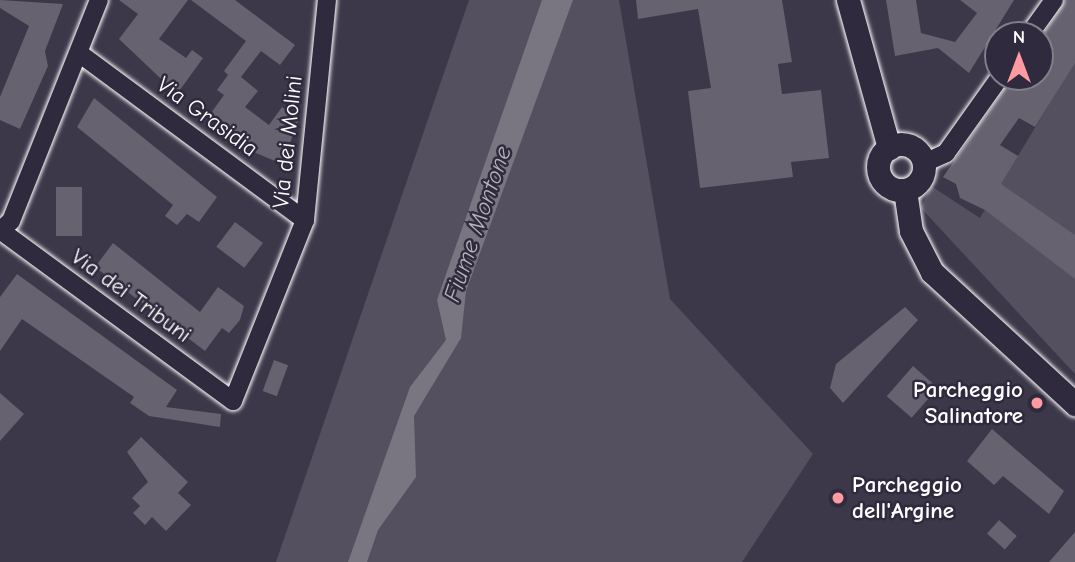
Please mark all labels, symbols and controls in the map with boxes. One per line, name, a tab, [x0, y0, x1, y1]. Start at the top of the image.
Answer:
north arrow	[984, 21, 1054, 91]
text: N	[1013, 26, 1025, 48]
street label: Via Grasidia	[151, 71, 263, 163]
street label: Via dei Molini	[267, 74, 309, 210]
water label: Fiume Montone	[438, 142, 518, 306]
street label: Via dei Tribuni	[65, 243, 197, 349]
place label: Parcheggio Salinatore	[913, 376, 1023, 430]
marker: Parcheggio Salinatore	[1029, 395, 1045, 411]
place label: Parcheggio dell'Argine	[852, 471, 962, 525]
marker: Parcheggio dell'Argine	[830, 490, 846, 506]

